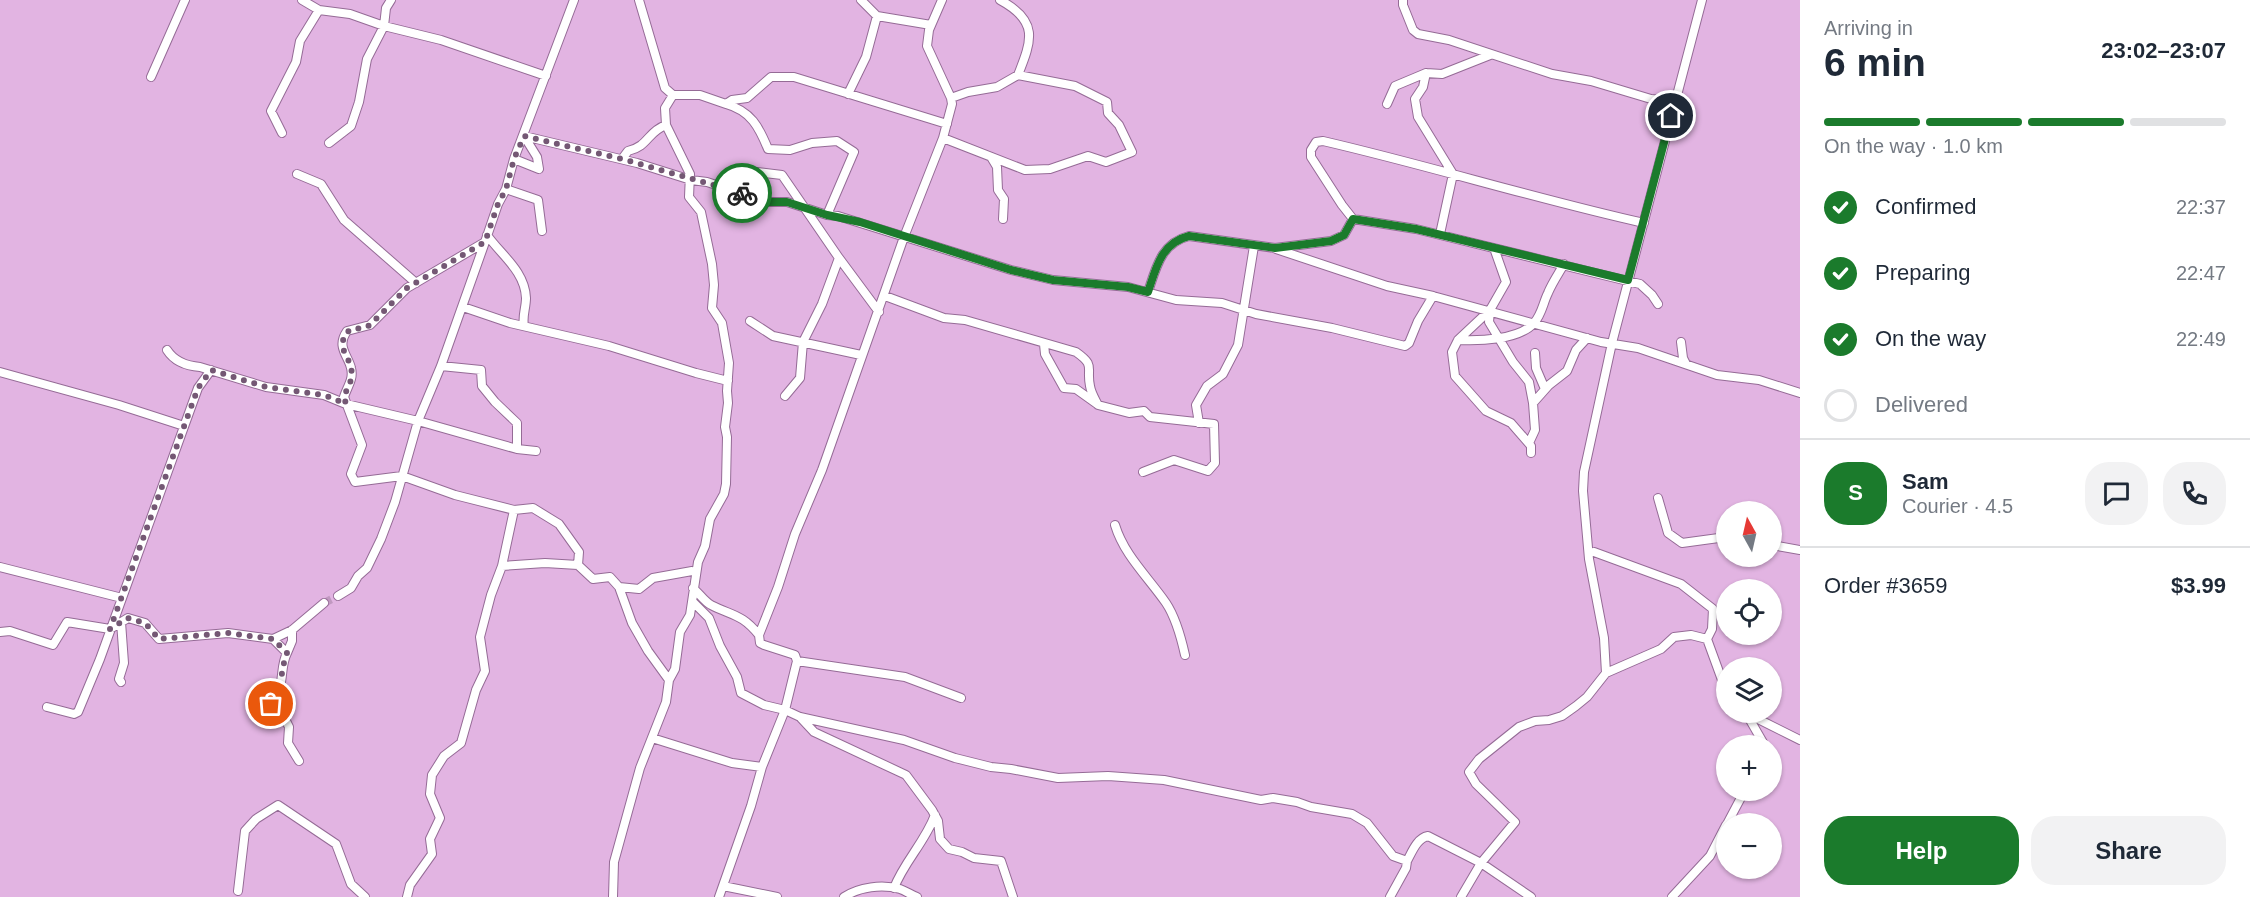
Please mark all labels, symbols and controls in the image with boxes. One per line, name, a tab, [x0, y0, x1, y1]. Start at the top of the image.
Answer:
text: Arriving in	[1824, 17, 1913, 39]
text: 23:02–23:07	[2101, 38, 2226, 63]
text: 6 min	[1824, 41, 1926, 84]
pin	[1645, 90, 1696, 141]
icon: home	[1654, 99, 1687, 132]
text: On the way · 1.0 km	[1824, 135, 2003, 157]
courier	[712, 163, 772, 223]
icon: bike	[726, 177, 759, 210]
icon: check	[1824, 191, 1857, 224]
text: Confirmed	[1875, 194, 1976, 219]
text: 22:37	[2176, 196, 2226, 218]
icon: check	[1824, 257, 1857, 290]
text: Preparing	[1875, 260, 1970, 285]
text: 22:47	[2176, 262, 2226, 284]
icon: check	[1824, 323, 1857, 356]
text: On the way	[1875, 326, 1986, 351]
text: 22:49	[2176, 328, 2226, 350]
text: Delivered	[1875, 392, 1968, 417]
button: chat	[2085, 462, 2148, 525]
button: phone	[2163, 462, 2226, 525]
text: Sam	[1902, 469, 1948, 494]
text: S	[1848, 480, 1863, 505]
text: Courier · 4.5	[1902, 495, 2013, 517]
north arrow	[1716, 501, 1782, 567]
map controls	[1716, 501, 1782, 879]
text: Order #3659	[1824, 573, 1948, 598]
text: $3.99	[2171, 573, 2226, 598]
button: locate	[1716, 579, 1782, 645]
button: layers	[1716, 657, 1782, 723]
pin	[245, 678, 296, 729]
icon: bag	[254, 687, 287, 720]
button: +	[1716, 735, 1782, 801]
button: −	[1716, 813, 1782, 879]
button: Help	[1824, 816, 2019, 885]
button: Share	[2031, 816, 2226, 885]

